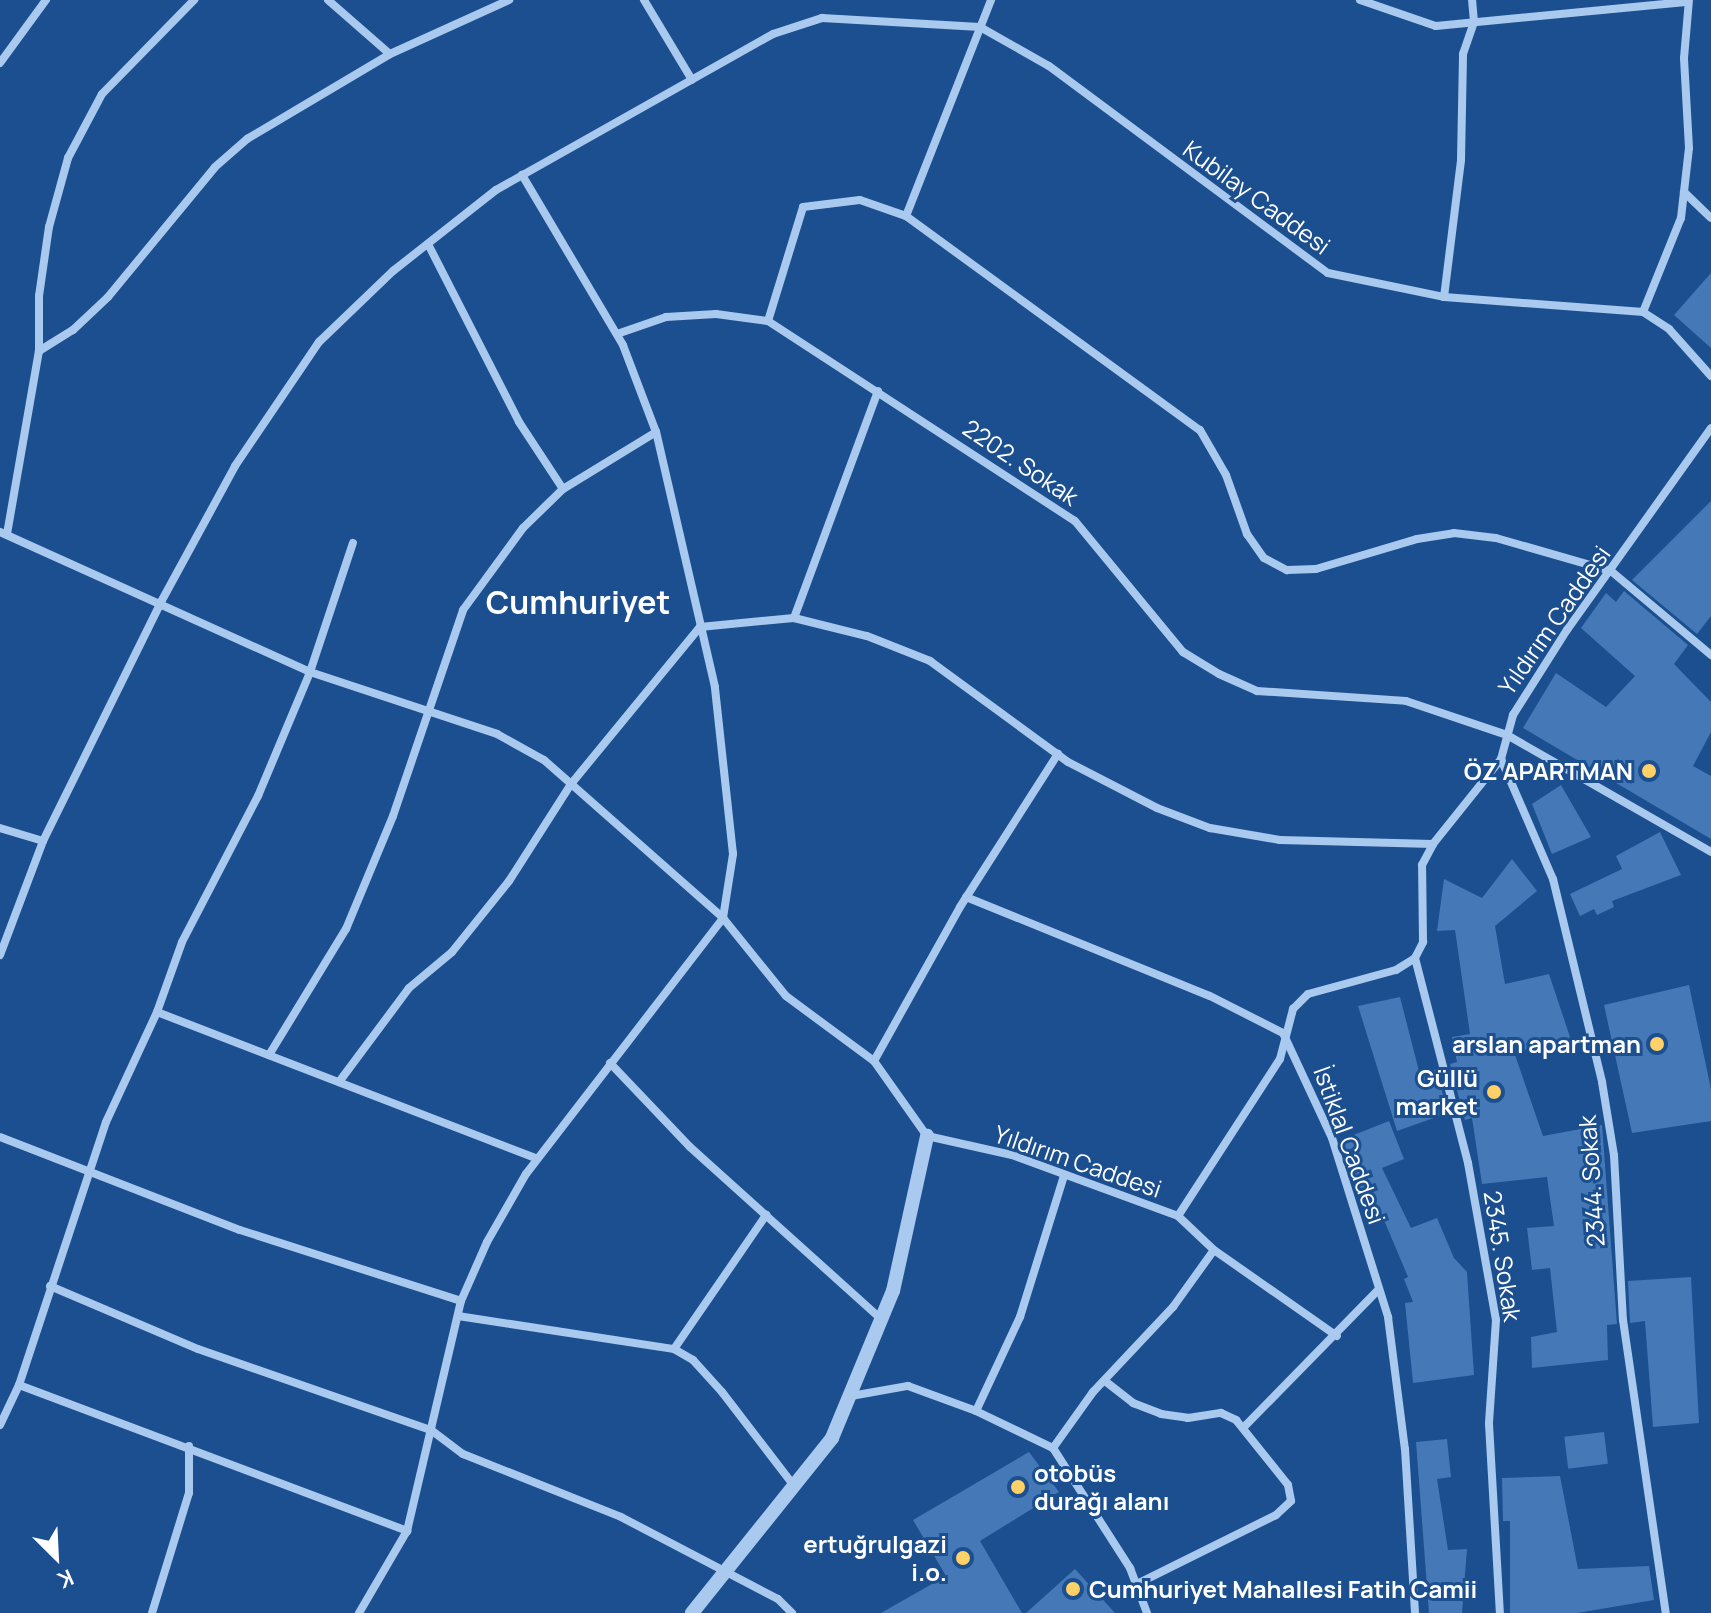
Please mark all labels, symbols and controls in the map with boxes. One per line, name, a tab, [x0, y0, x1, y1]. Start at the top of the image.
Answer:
street label: Kubilay Caddesi	[1178, 134, 1336, 260]
street label: 2202. Sokak	[958, 413, 1084, 511]
street label: Yıldırım Caddesi	[1492, 540, 1616, 700]
district label: Cumhuriyet	[486, 583, 670, 621]
place label: ÖZ APARTMAN	[1464, 757, 1633, 785]
marker: ÖZ APARTMAN	[1640, 762, 1658, 780]
place label: arslan apartman	[1452, 1030, 1641, 1058]
marker: arslan apartman	[1648, 1035, 1666, 1053]
street label: İstiklal Caddesi	[1308, 1062, 1392, 1228]
place label: Güllü market	[1396, 1064, 1478, 1120]
marker: Güllü market	[1485, 1083, 1503, 1101]
street label: 2344. Sokak	[1572, 1114, 1610, 1248]
street label: Yıldırım Caddesi	[991, 1119, 1165, 1203]
street label: 2345. Sokak	[1478, 1189, 1528, 1323]
place label: otobüs durağı alanı	[1034, 1459, 1169, 1515]
marker: otobüs durağı alanı	[1009, 1478, 1027, 1496]
north arrow	[16, 1517, 96, 1597]
place label: ertuğrulgazi i.o.	[803, 1530, 947, 1586]
marker: ertuğrulgazi i.o.	[954, 1549, 972, 1567]
text: K	[53, 1562, 78, 1596]
place label: Cumhuriyet Mahallesi Fatih Camii	[1089, 1575, 1477, 1603]
marker: Cumhuriyet Mahallesi Fatih Camii	[1064, 1580, 1082, 1598]

